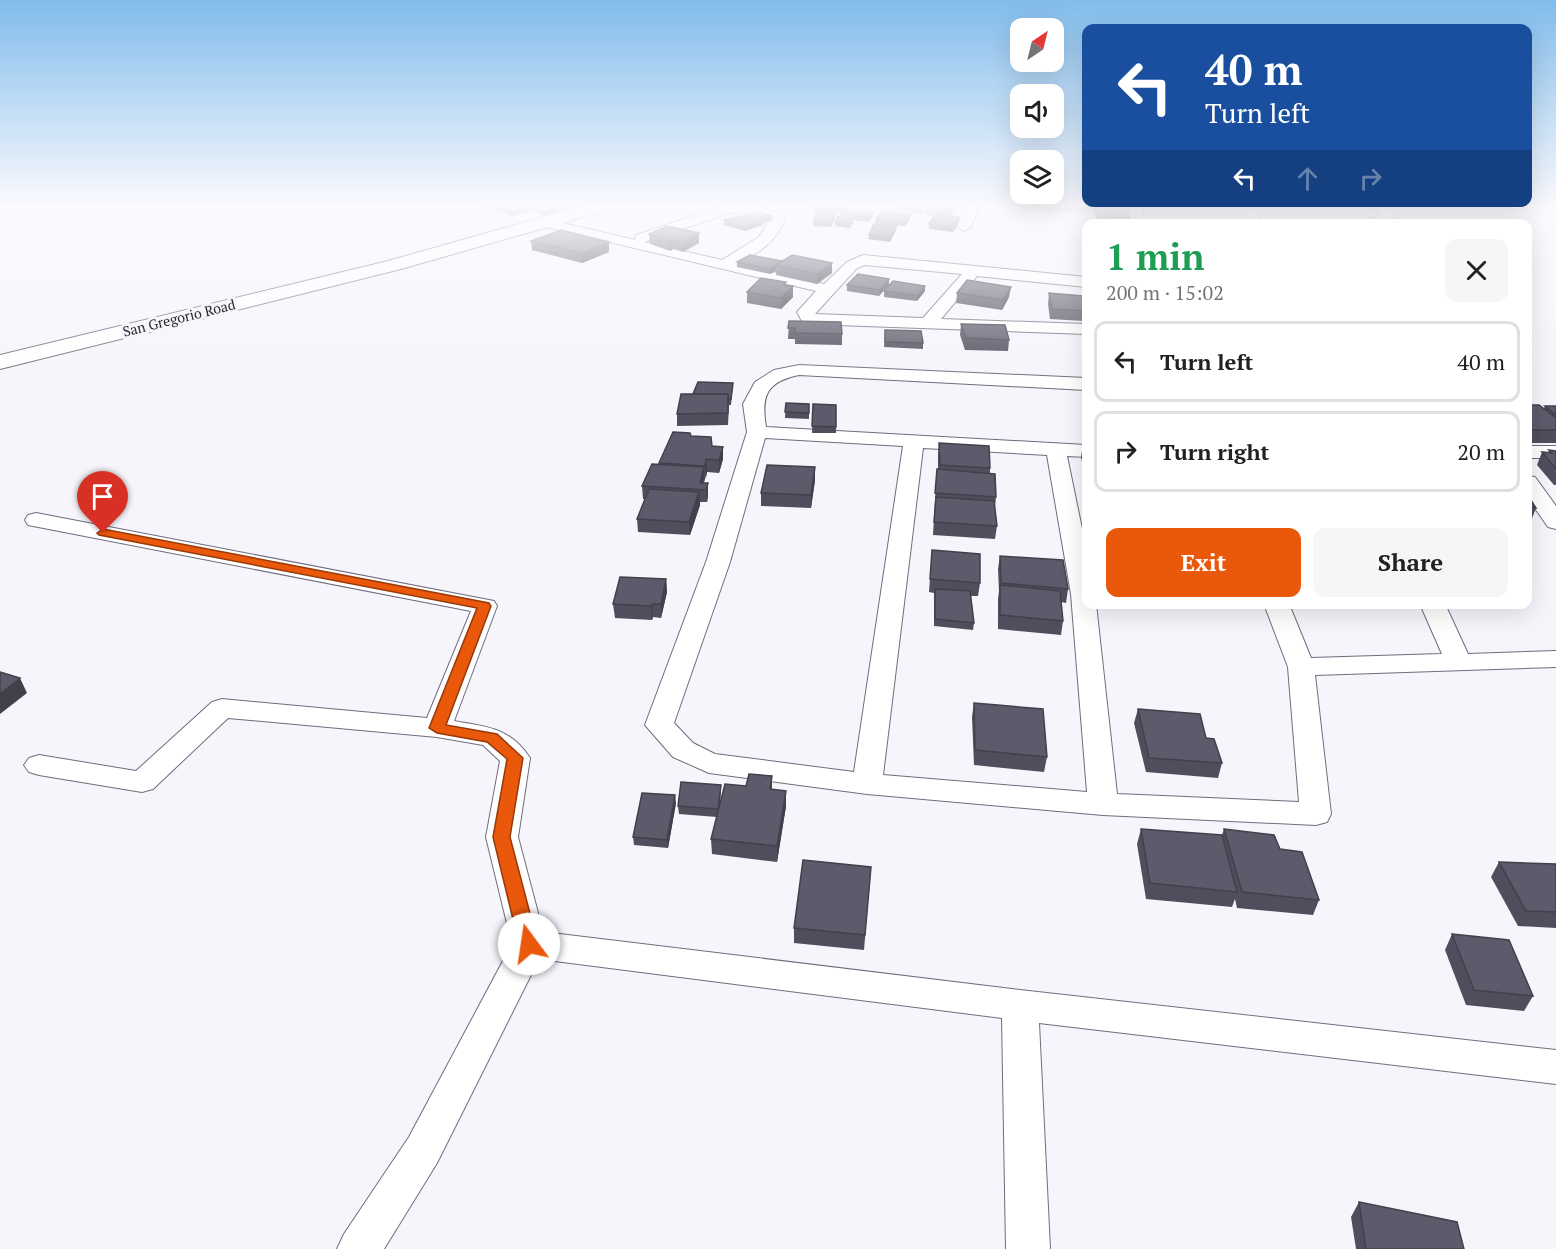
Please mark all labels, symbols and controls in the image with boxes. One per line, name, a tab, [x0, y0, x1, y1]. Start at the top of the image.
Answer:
north arrow	[1010, 18, 1064, 72]
map controls	[1010, 18, 1064, 204]
text: 40 m	[1205, 41, 1303, 97]
icon: left	[1106, 48, 1184, 126]
button: sound	[1010, 84, 1064, 138]
text: Turn left	[1205, 95, 1310, 131]
button: layers	[1010, 150, 1064, 204]
icon: left	[1228, 162, 1261, 195]
icon: ahead	[1291, 162, 1324, 195]
icon: right	[1354, 162, 1387, 195]
text: 1 min	[1106, 233, 1204, 280]
button: close	[1445, 239, 1508, 302]
text: 200 m · 15:02	[1106, 279, 1224, 306]
street label: San Gregorio Road	[121, 294, 237, 341]
icon: left	[1109, 345, 1142, 378]
text: Turn left	[1160, 347, 1253, 376]
text: 40 m	[1457, 347, 1505, 376]
icon: right	[1109, 435, 1142, 468]
text: Turn right	[1160, 437, 1269, 466]
text: 20 m	[1457, 437, 1505, 466]
pin	[77, 471, 128, 533]
icon: arrive	[86, 480, 119, 513]
button: Exit	[1106, 528, 1301, 597]
button: Share	[1313, 528, 1508, 597]
position arrow	[497, 912, 561, 976]

